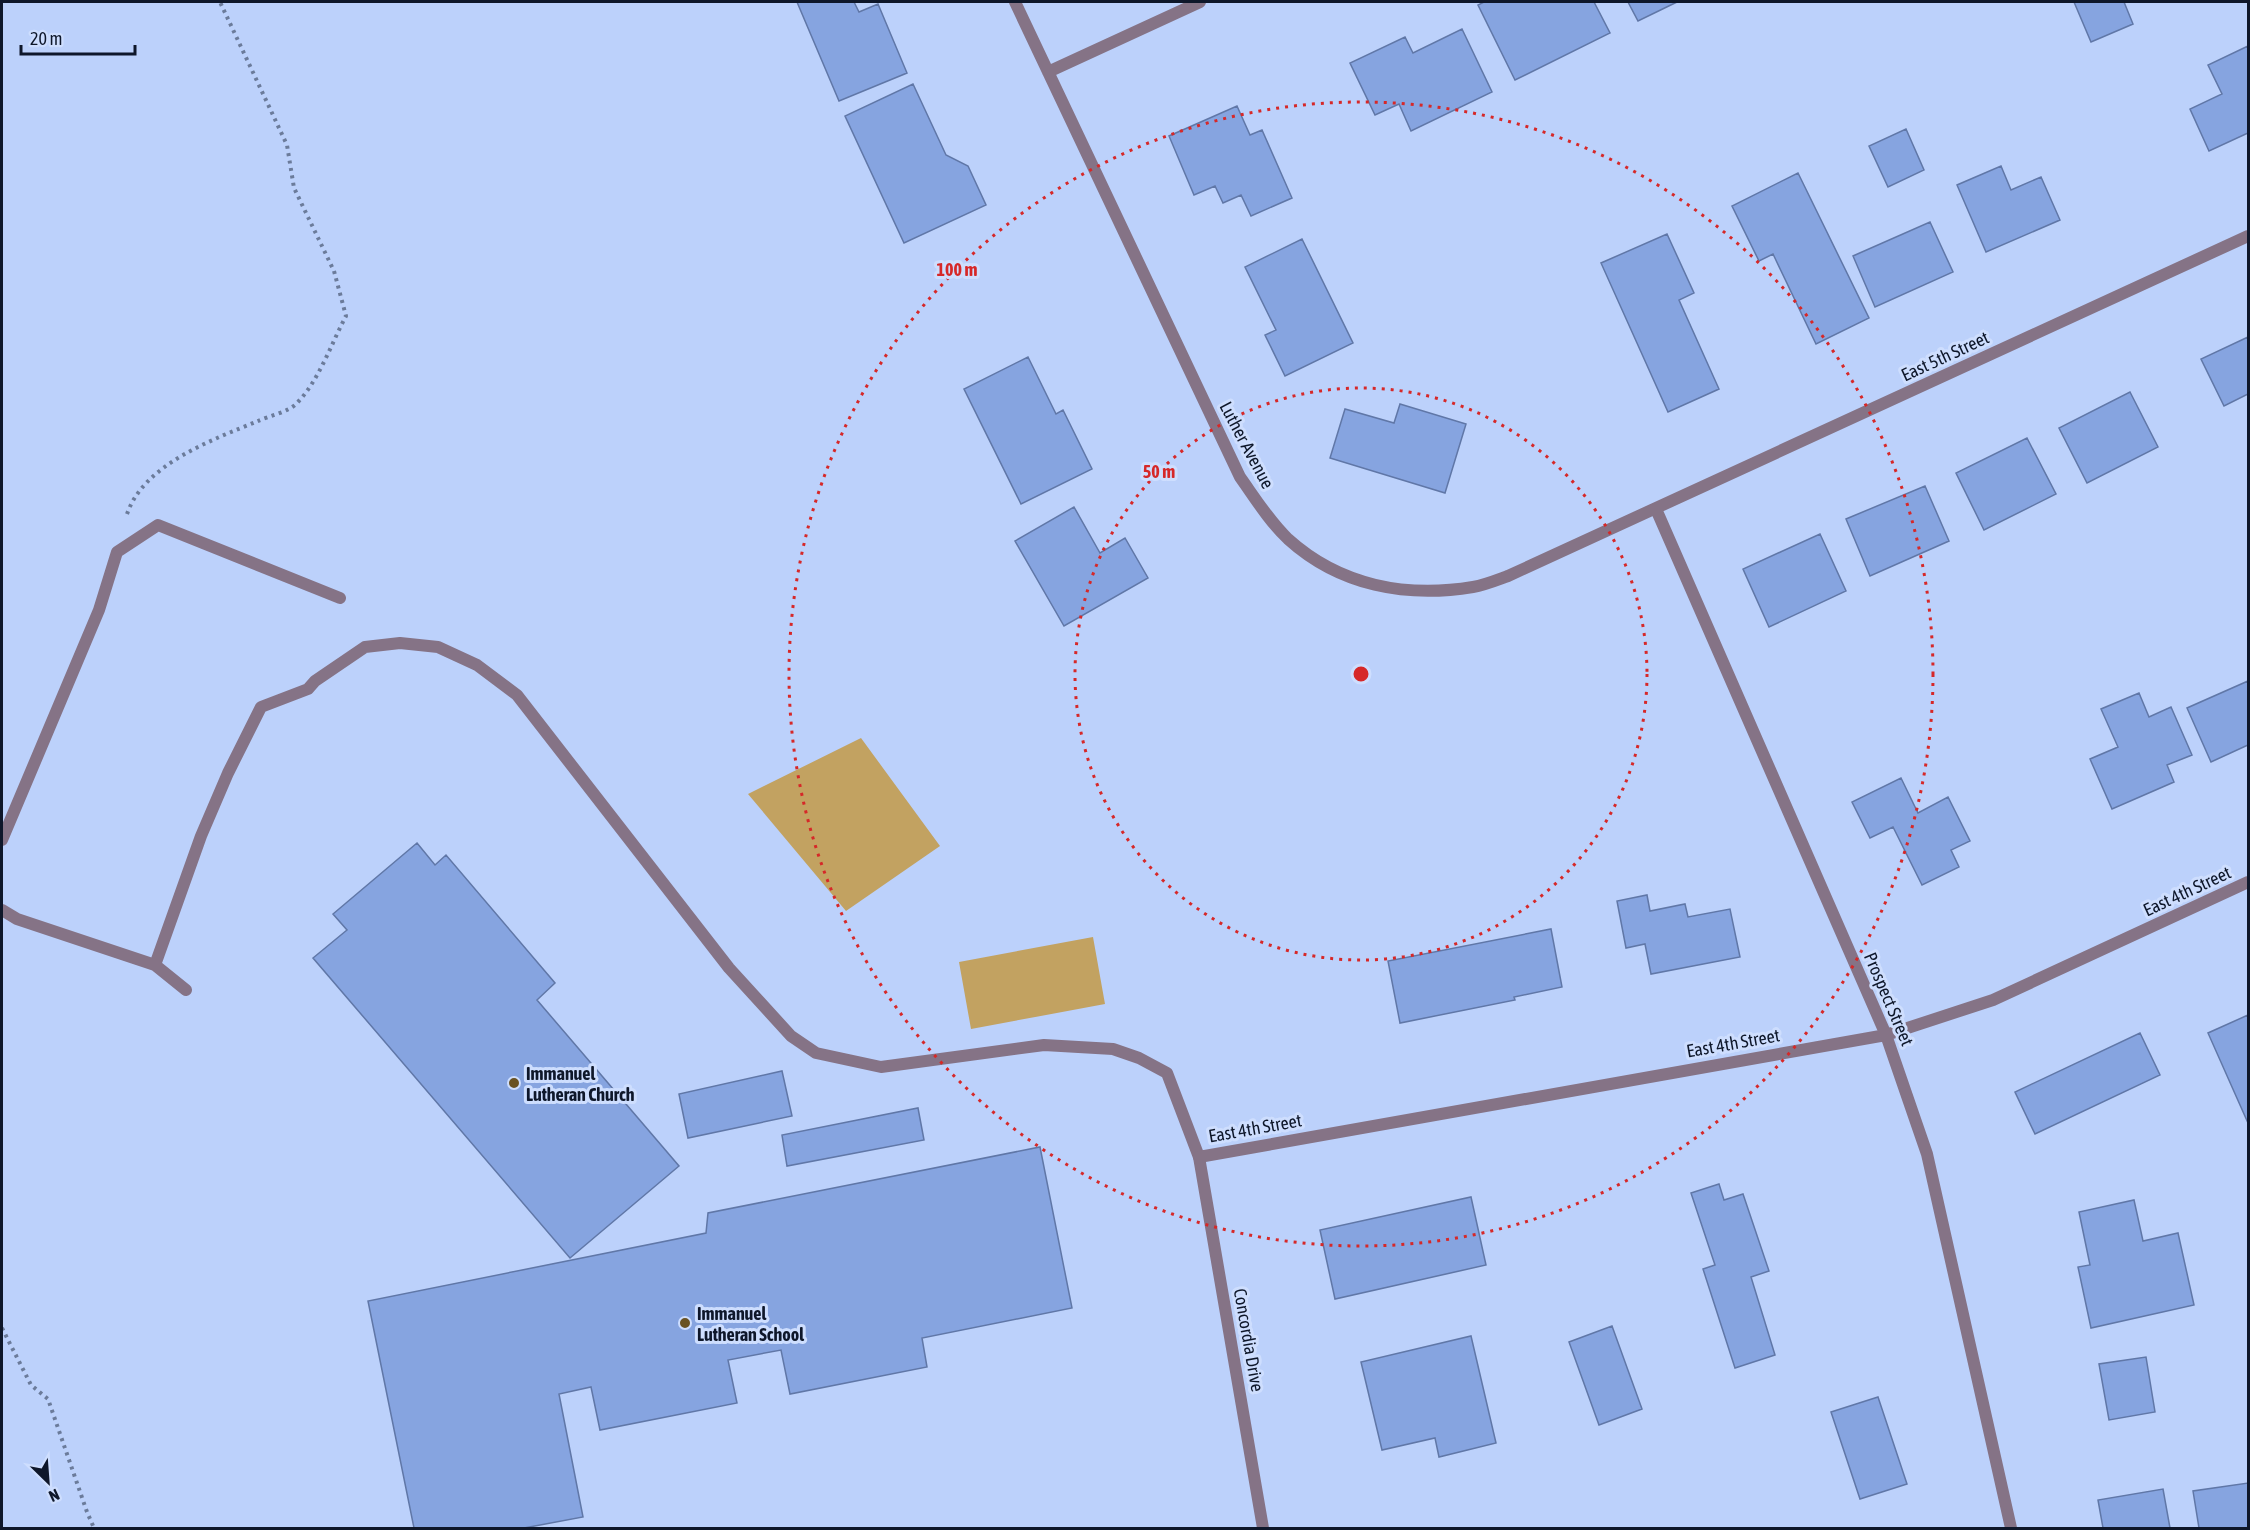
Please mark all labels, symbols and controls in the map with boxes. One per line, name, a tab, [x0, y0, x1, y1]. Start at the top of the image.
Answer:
scale bar	[21, 18, 135, 56]
text: 20 m	[30, 28, 62, 49]
text: 100 m	[937, 259, 977, 280]
street label: East 5th Street	[1898, 327, 1992, 385]
street label: Luther Avenue	[1215, 398, 1279, 492]
text: 50 m	[1143, 461, 1175, 482]
centre of rings	[1351, 664, 1371, 684]
street label: East 4th Street	[2140, 862, 2234, 920]
street label: Prospect Street	[1860, 949, 1918, 1049]
street label: East 4th Street	[1685, 1024, 1781, 1062]
place label: Immanuel Lutheran Church	[526, 1063, 635, 1105]
marker: Immanuel Lutheran Church	[507, 1076, 521, 1090]
street label: East 4th Street	[1207, 1109, 1303, 1147]
street label: Concordia Drive	[1230, 1287, 1268, 1393]
place label: Immanuel Lutheran School	[697, 1303, 804, 1345]
marker: Immanuel Lutheran School	[678, 1316, 692, 1330]
north arrow	[18, 1452, 78, 1512]
text: N	[46, 1485, 62, 1506]

